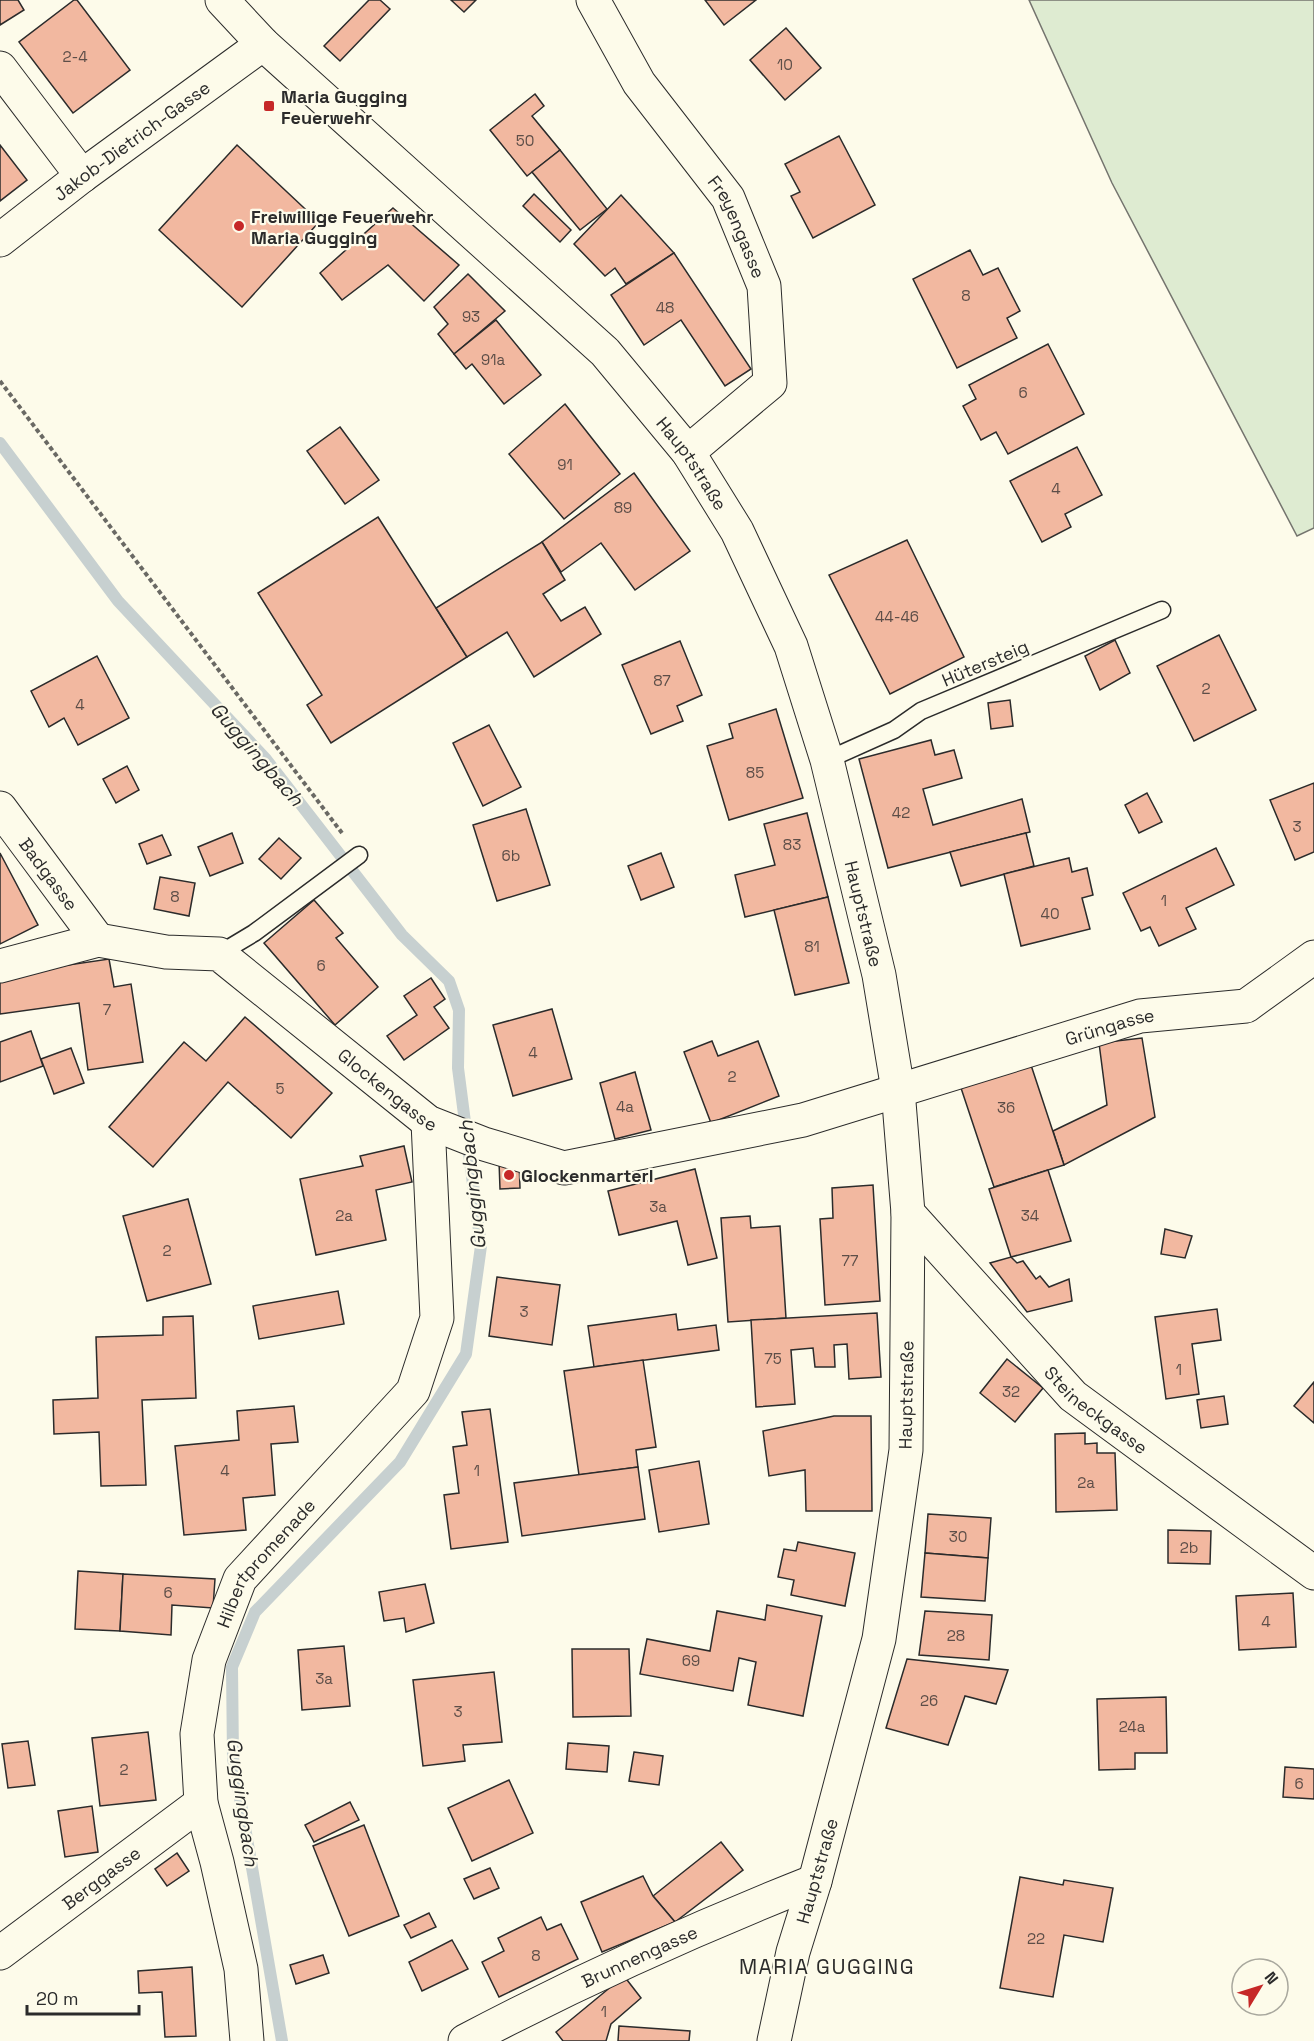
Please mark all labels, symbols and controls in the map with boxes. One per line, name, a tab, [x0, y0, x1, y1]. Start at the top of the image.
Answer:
house number: 2-4	[62, 47, 88, 66]
house number: 10	[777, 55, 793, 74]
street label: Jakob-Dietrich-Gasse	[49, 75, 214, 206]
place label: Maria Gugging Feuerwehr	[281, 85, 408, 129]
marker: Maria Gugging Feuerwehr	[262, 99, 276, 113]
house number: 50	[516, 131, 534, 150]
street label: Freyengasse	[703, 171, 771, 281]
place label: Freiwillige Feuerwehr Maria Gugging	[251, 205, 434, 249]
marker: Freiwillige Feuerwehr Maria Gugging	[232, 219, 246, 233]
house number: 8	[961, 286, 971, 305]
house number: 48	[656, 298, 674, 317]
house number: 93	[462, 307, 480, 326]
house number: 91a	[481, 350, 505, 369]
house number: 6	[1018, 383, 1028, 402]
street label: Hauptstraße	[652, 412, 733, 514]
house number: 91	[557, 455, 573, 474]
house number: 4	[1051, 479, 1061, 498]
house number: 89	[614, 498, 632, 517]
house number: 44-46	[875, 607, 919, 626]
street label: Hütersteig	[938, 634, 1032, 692]
house number: 87	[653, 671, 671, 690]
house number: 2	[1201, 679, 1211, 698]
house number: 4	[75, 695, 85, 714]
water label: Guggingbach	[205, 697, 310, 812]
house number: 85	[746, 763, 764, 782]
house number: 42	[892, 803, 910, 822]
house number: 3	[1292, 817, 1302, 836]
street label: Badgasse	[14, 833, 83, 915]
house number: 83	[783, 835, 801, 854]
house number: 6b	[502, 846, 520, 865]
street label: Hauptstraße	[840, 858, 888, 969]
house number: 8	[170, 887, 180, 906]
house number: 1	[1161, 891, 1167, 910]
house number: 40	[1041, 904, 1060, 923]
house number: 81	[804, 937, 820, 956]
house number: 6	[316, 956, 326, 975]
house number: 7	[103, 1000, 111, 1019]
street label: Grüngasse	[1062, 1003, 1155, 1050]
street label: Glockengasse	[334, 1043, 440, 1136]
house number: 4	[528, 1043, 538, 1062]
house number: 2	[727, 1067, 737, 1086]
house number: 5	[276, 1079, 285, 1098]
house number: 4a	[616, 1097, 634, 1116]
house number: 36	[997, 1098, 1015, 1117]
water label: Guggingbach	[452, 1119, 492, 1251]
place label: Glockenmarterl	[521, 1164, 653, 1187]
marker: Glockenmarterl	[502, 1168, 516, 1182]
house number: 3a	[649, 1197, 667, 1216]
house number: 2a	[335, 1206, 353, 1225]
house number: 34	[1021, 1206, 1039, 1225]
house number: 2	[162, 1241, 172, 1260]
house number: 77	[842, 1251, 858, 1270]
house number: 3	[519, 1302, 529, 1321]
street label: Hauptstraße	[894, 1340, 918, 1450]
house number: 75	[764, 1349, 782, 1368]
house number: 1	[1176, 1360, 1182, 1379]
street label: Steineckgasse	[1040, 1361, 1153, 1459]
house number: 32	[1002, 1382, 1020, 1401]
house number: 4	[220, 1461, 230, 1480]
house number: 1	[474, 1461, 480, 1480]
house number: 2a	[1077, 1473, 1095, 1492]
street label: Hilbertpromenade	[211, 1494, 320, 1631]
house number: 30	[949, 1527, 967, 1546]
house number: 2b	[1180, 1538, 1198, 1557]
house number: 6	[163, 1583, 173, 1602]
house number: 4	[1261, 1612, 1271, 1631]
house number: 28	[947, 1626, 965, 1645]
house number: 69	[682, 1651, 700, 1670]
house number: 3a	[315, 1669, 333, 1688]
house number: 26	[920, 1691, 938, 1710]
house number: 3	[453, 1702, 463, 1721]
house number: 24a	[1119, 1717, 1146, 1736]
water label: Guggingbach	[221, 1736, 265, 1869]
house number: 2	[119, 1760, 129, 1779]
house number: 6	[1294, 1774, 1304, 1793]
street label: Hauptstraße	[791, 1816, 843, 1926]
street label: Berggasse	[57, 1841, 145, 1914]
street label: Brunnengasse	[578, 1920, 701, 1992]
house number: 22	[1027, 1929, 1045, 1948]
house number: 8	[531, 1946, 541, 1965]
district label: MARIA GUGGING	[739, 1953, 915, 1980]
north arrow	[1230, 1957, 1290, 2017]
text: N	[1260, 1967, 1283, 1989]
scale bar	[27, 1978, 140, 2016]
text: 20 m	[36, 1987, 79, 2010]
house number: 1	[601, 2002, 607, 2021]

